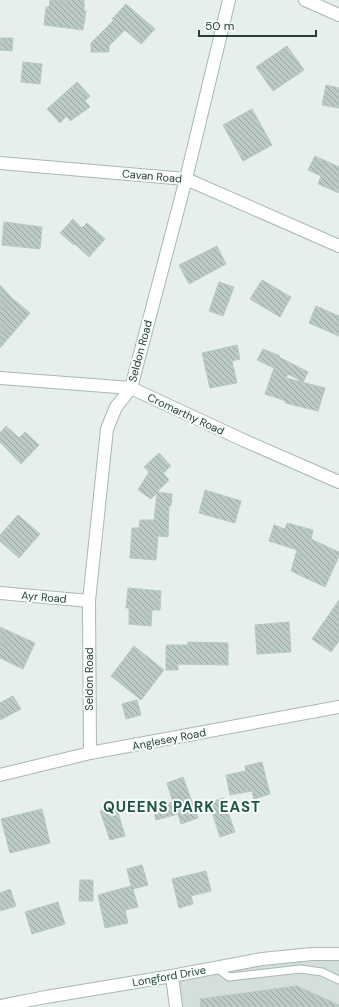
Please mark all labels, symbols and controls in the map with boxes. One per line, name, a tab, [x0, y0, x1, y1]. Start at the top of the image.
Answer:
scale bar	[199, 12, 316, 38]
text: 50 m	[205, 18, 234, 34]
street label: Cavan Road	[121, 166, 183, 186]
street label: Seldon Road	[125, 318, 155, 383]
street label: Cromarthy Road	[145, 390, 227, 438]
street label: Ayr Road	[21, 588, 67, 606]
street label: Seldon Road	[82, 647, 96, 711]
street label: Anglesey Road	[131, 725, 207, 753]
district label: QUEENS PARK EAST	[103, 797, 261, 817]
street label: Longford Drive	[131, 963, 207, 989]

